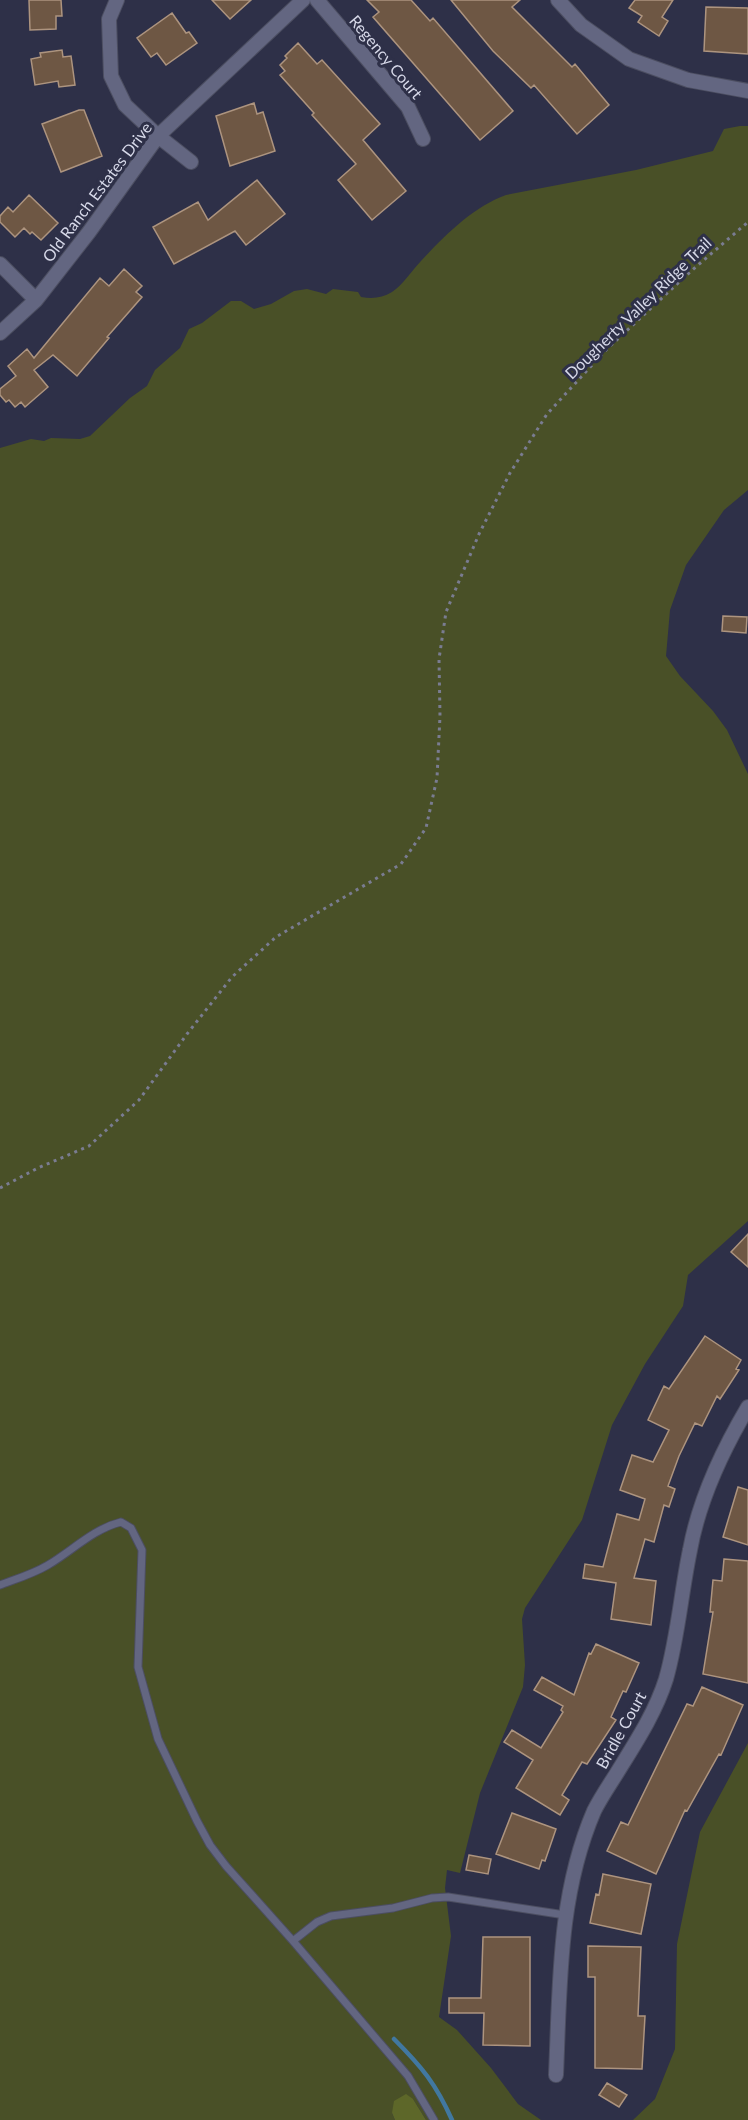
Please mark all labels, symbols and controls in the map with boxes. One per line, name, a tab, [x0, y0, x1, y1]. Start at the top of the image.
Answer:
street label: Regency Court	[346, 11, 427, 103]
street label: Old Ranch Estates Drive	[38, 118, 155, 265]
street label: Dougherty Valley Ridge Trail	[561, 233, 715, 383]
street label: Bridle Court	[592, 1688, 650, 1772]

